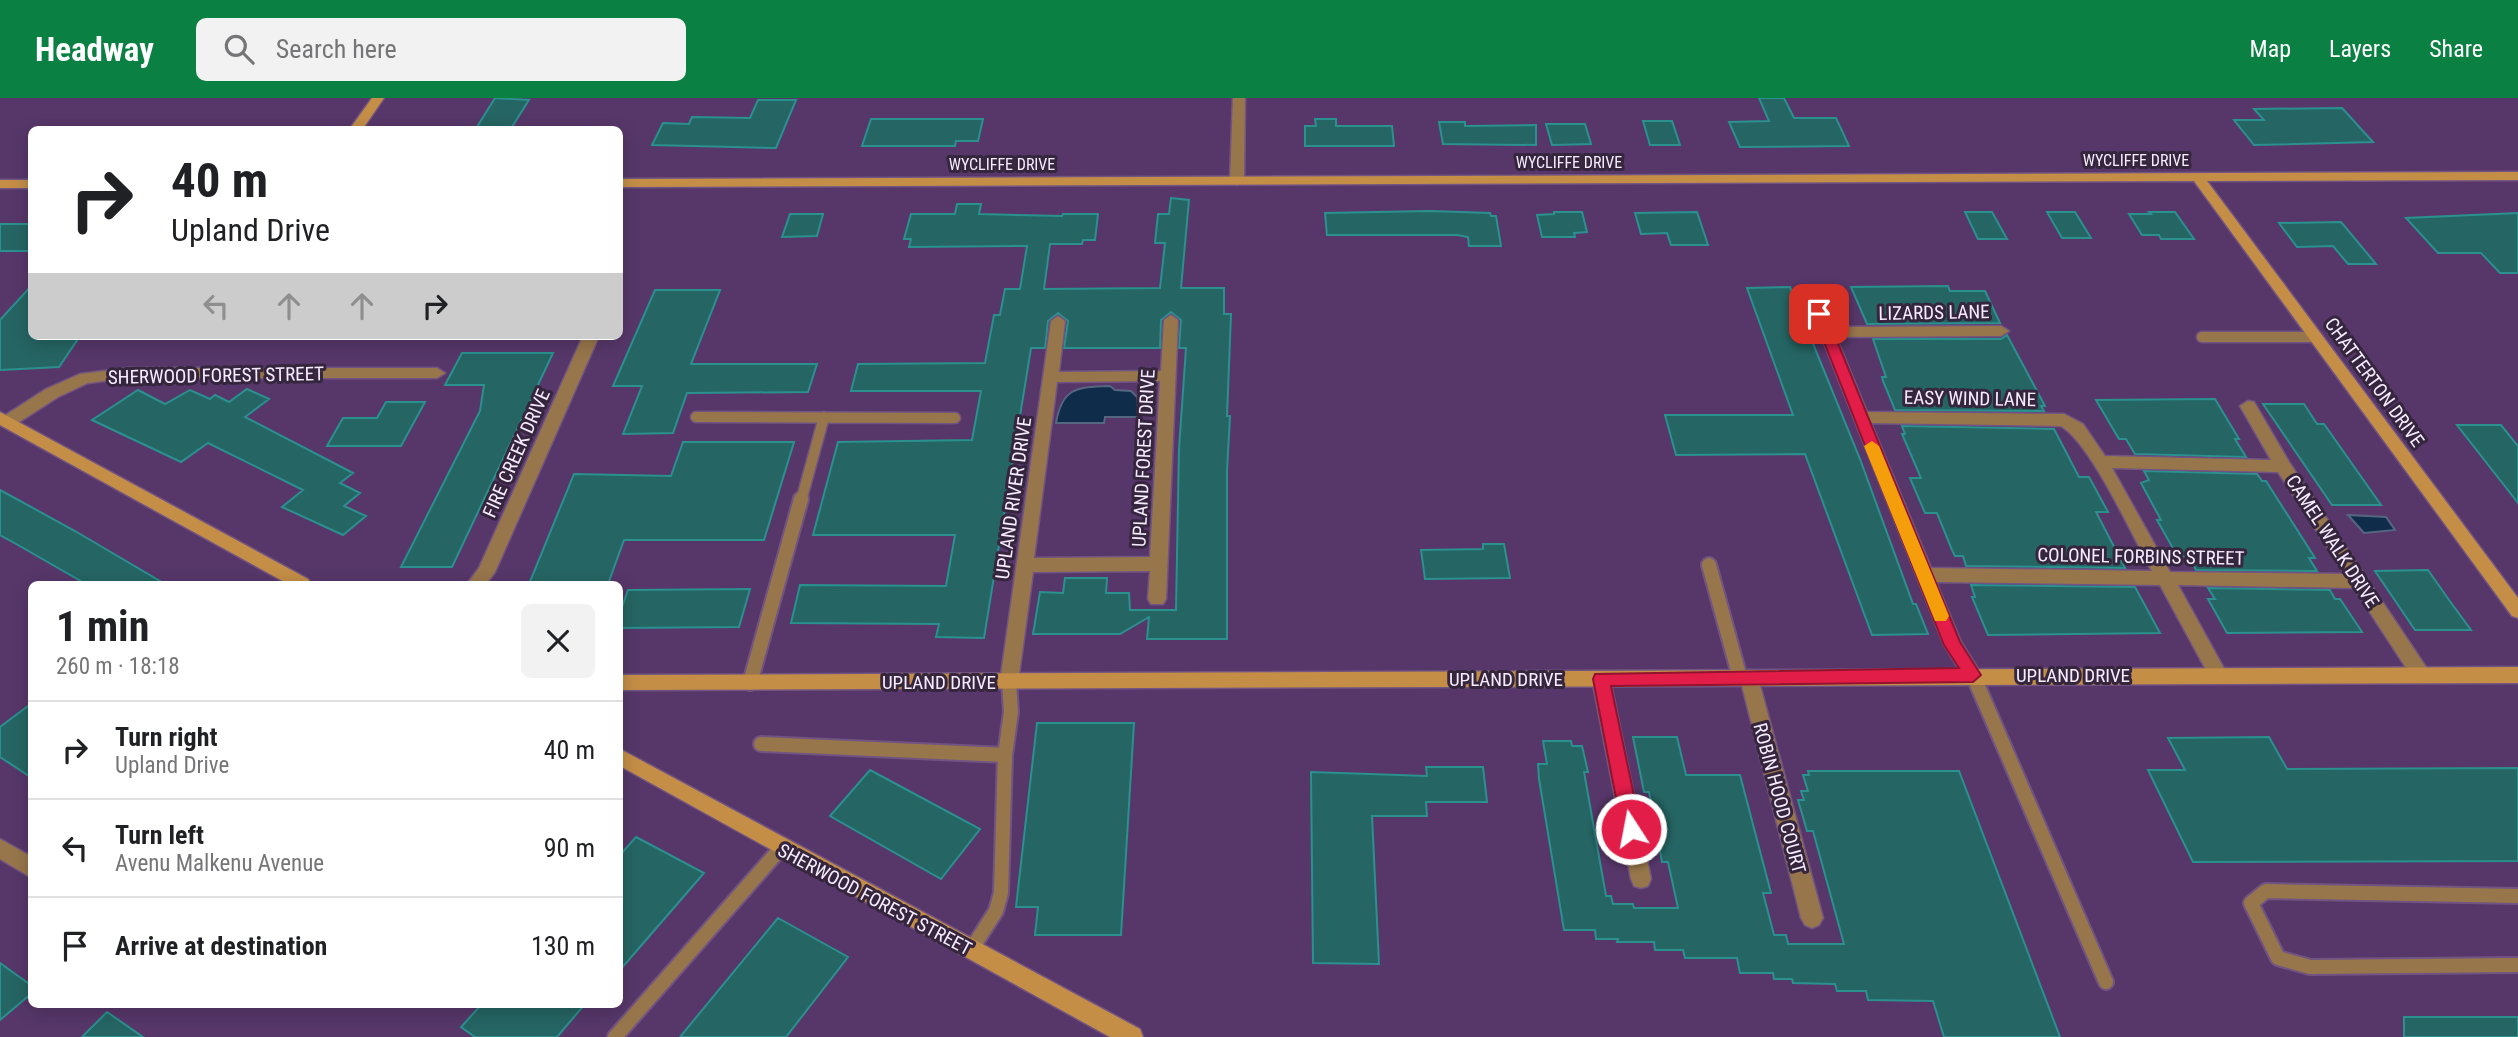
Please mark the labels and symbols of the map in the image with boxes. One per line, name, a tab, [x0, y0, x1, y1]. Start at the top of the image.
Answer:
street label: WYCLIFFE DRIVE	[2083, 151, 2189, 170]
street label: WYCLIFFE DRIVE	[1516, 153, 1622, 172]
street label: WYCLIFFE DRIVE	[949, 155, 1055, 174]
pin	[1789, 284, 1849, 344]
street label: LIZARDS LANE	[1878, 300, 1990, 325]
street label: CHATTERTON DRIVE	[2320, 313, 2429, 451]
street label: SHERWOOD FOREST STREET	[108, 362, 324, 389]
street label: UPLAND FOREST DRIVE	[1127, 369, 1160, 547]
street label: FIRE CREEK DRIVE	[478, 385, 555, 521]
street label: EASY WIND LANE	[1904, 386, 2036, 411]
street label: UPLAND RIVER DRIVE	[991, 416, 1036, 581]
street label: CAMEL WALK DRIVE	[2281, 471, 2384, 612]
street label: COLONEL FORBINS STREET	[2037, 543, 2245, 570]
street label: UPLAND DRIVE	[2016, 664, 2130, 687]
street label: UPLAND DRIVE	[1449, 668, 1563, 691]
street label: UPLAND DRIVE	[882, 671, 996, 694]
street label: ROBIN HOOD COURT	[1748, 720, 1811, 876]
position arrow	[1594, 792, 1668, 866]
street label: SHERWOOD FOREST STREET	[774, 839, 976, 960]

